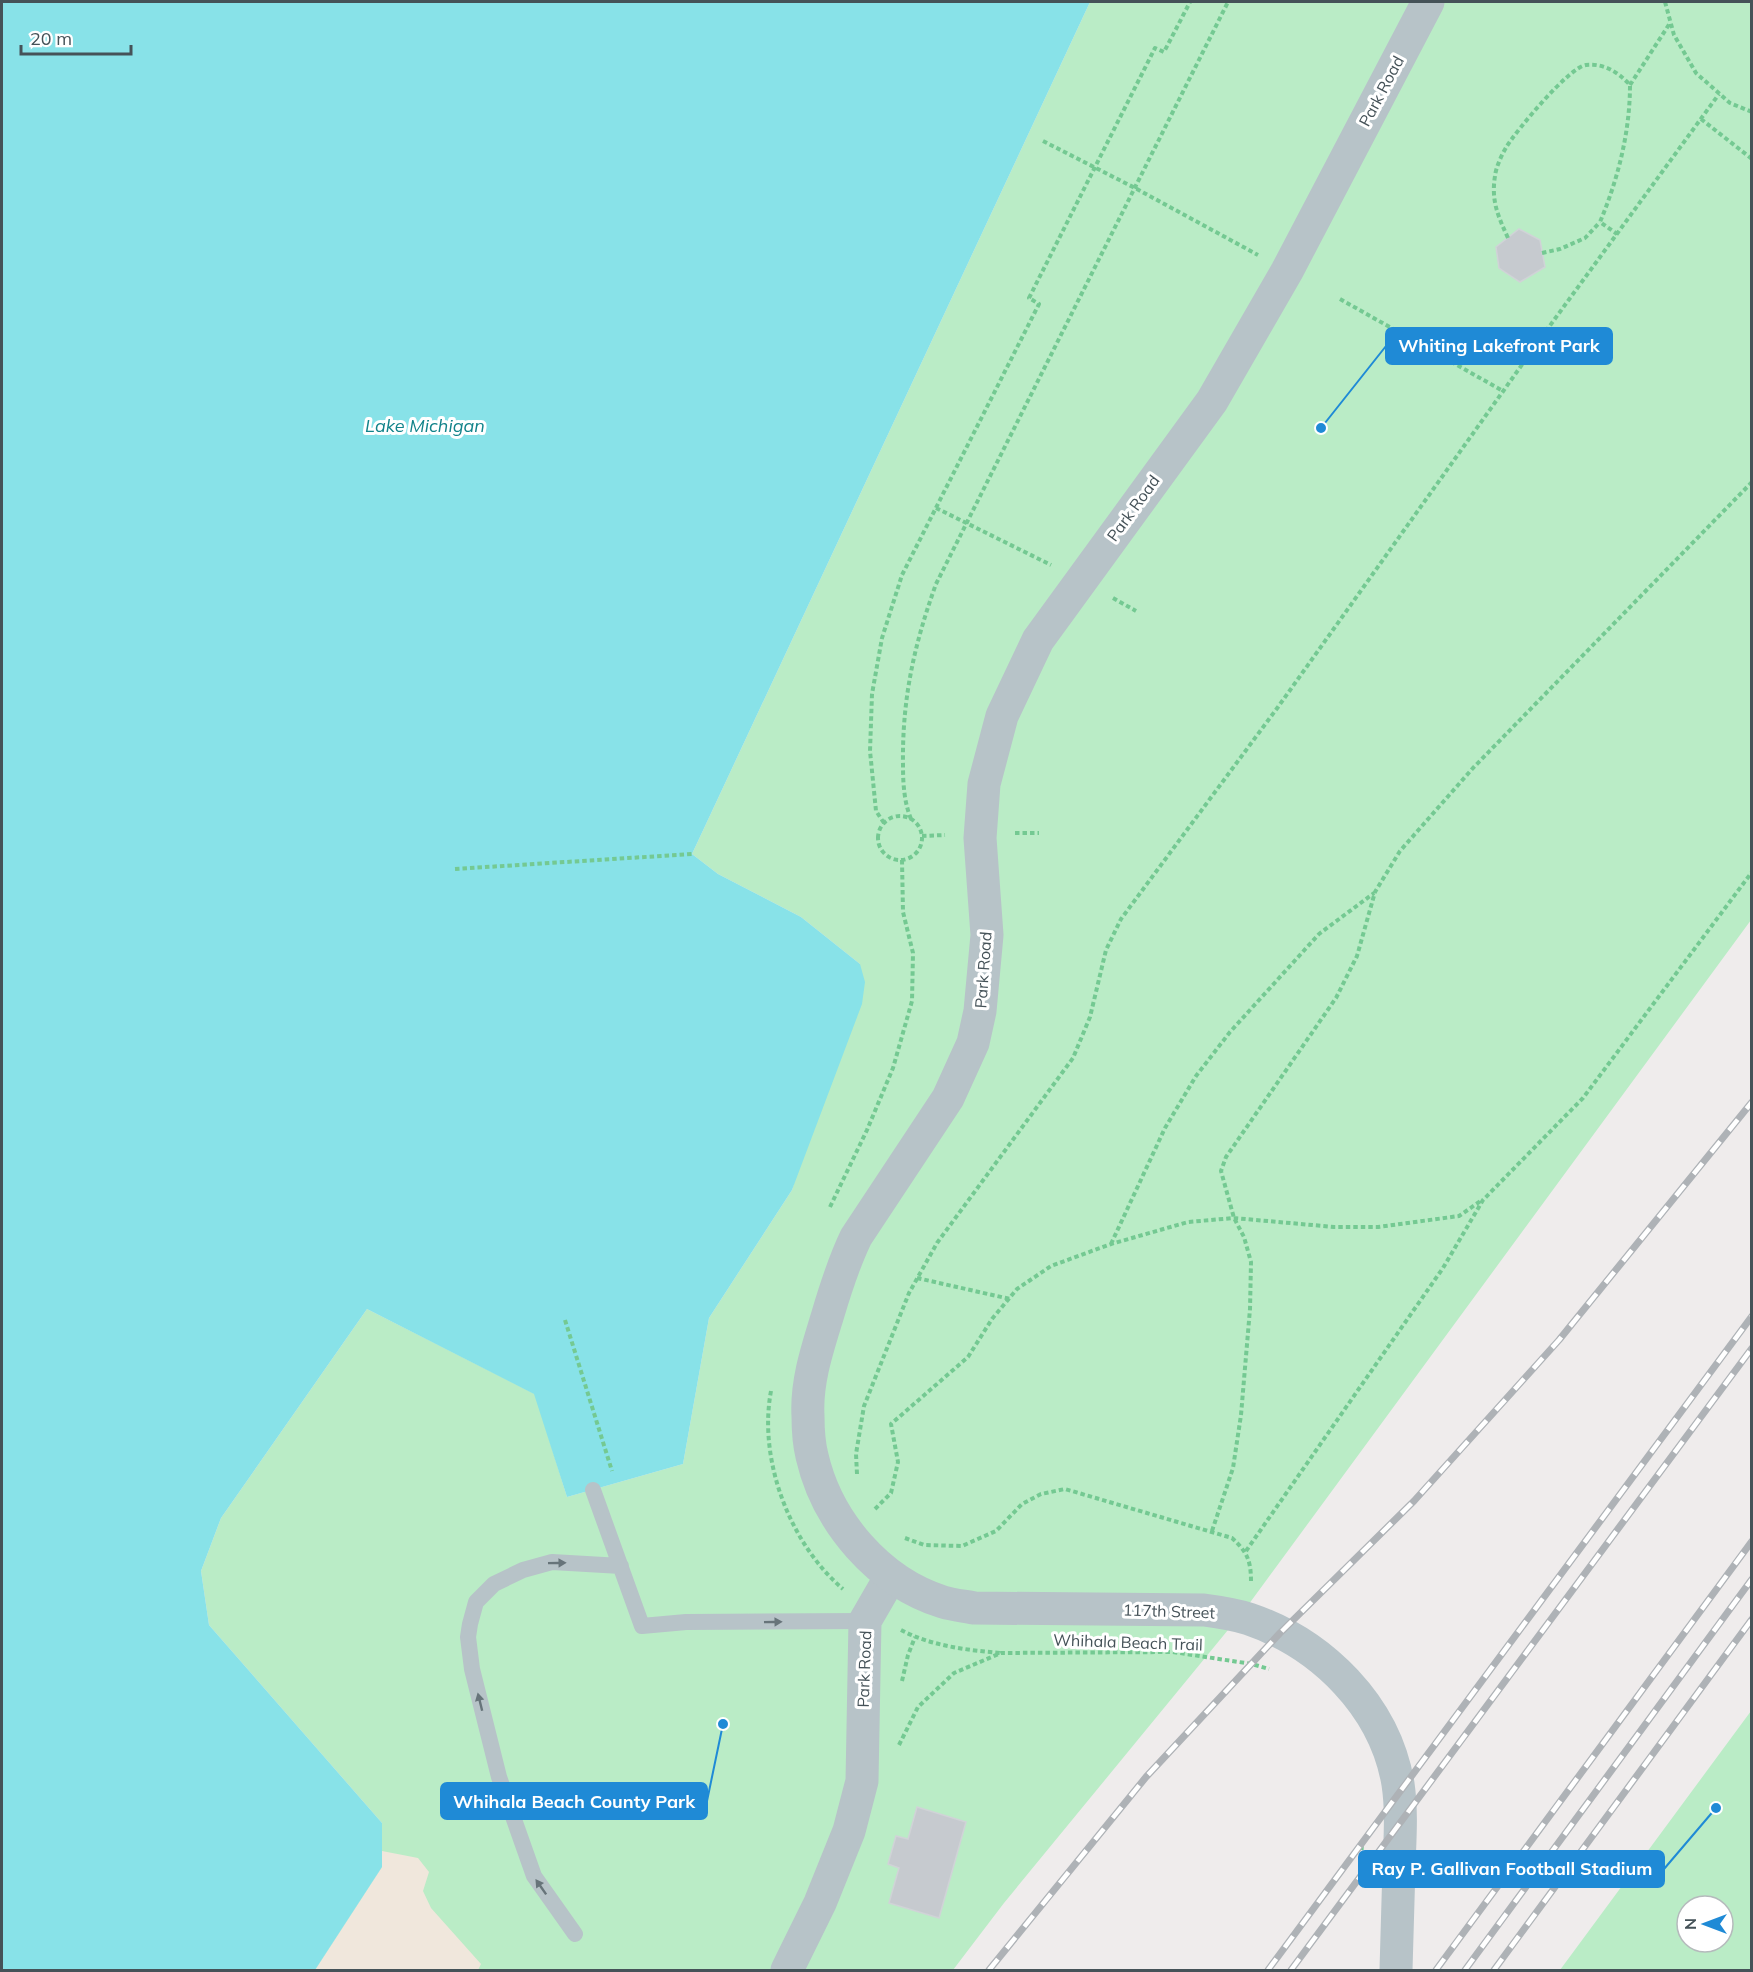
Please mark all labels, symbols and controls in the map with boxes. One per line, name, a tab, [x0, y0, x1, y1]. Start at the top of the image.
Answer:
scale bar	[21, 18, 130, 56]
text: 20 m	[30, 27, 72, 50]
street label: Park Road	[1354, 52, 1408, 130]
callout: Whiting Lakefront Park	[1386, 328, 1612, 364]
text: Whiting Lakefront Park	[1398, 334, 1601, 357]
water label: Lake Michigan	[365, 414, 485, 437]
street label: Park Road	[1102, 471, 1164, 545]
street label: Park Road	[970, 931, 996, 1009]
one-way arrow	[548, 1558, 567, 1568]
street label: 117th Street	[1123, 1599, 1216, 1623]
one-way arrow	[764, 1617, 783, 1627]
street label: Whihala Beach Trail	[1053, 1629, 1203, 1655]
street label: Park Road	[853, 1630, 875, 1708]
one-way arrow	[475, 1693, 485, 1711]
callout: Whihala Beach County Park	[441, 1783, 707, 1819]
text: Whihala Beach County Park	[453, 1790, 696, 1813]
callout: Ray P. Gallivan Football Stadium	[1359, 1851, 1664, 1887]
text: Ray P. Gallivan Football Stadium	[1372, 1857, 1652, 1880]
one-way arrow	[535, 1879, 547, 1895]
north arrow	[1675, 1894, 1735, 1954]
text: N	[1680, 1918, 1700, 1930]

